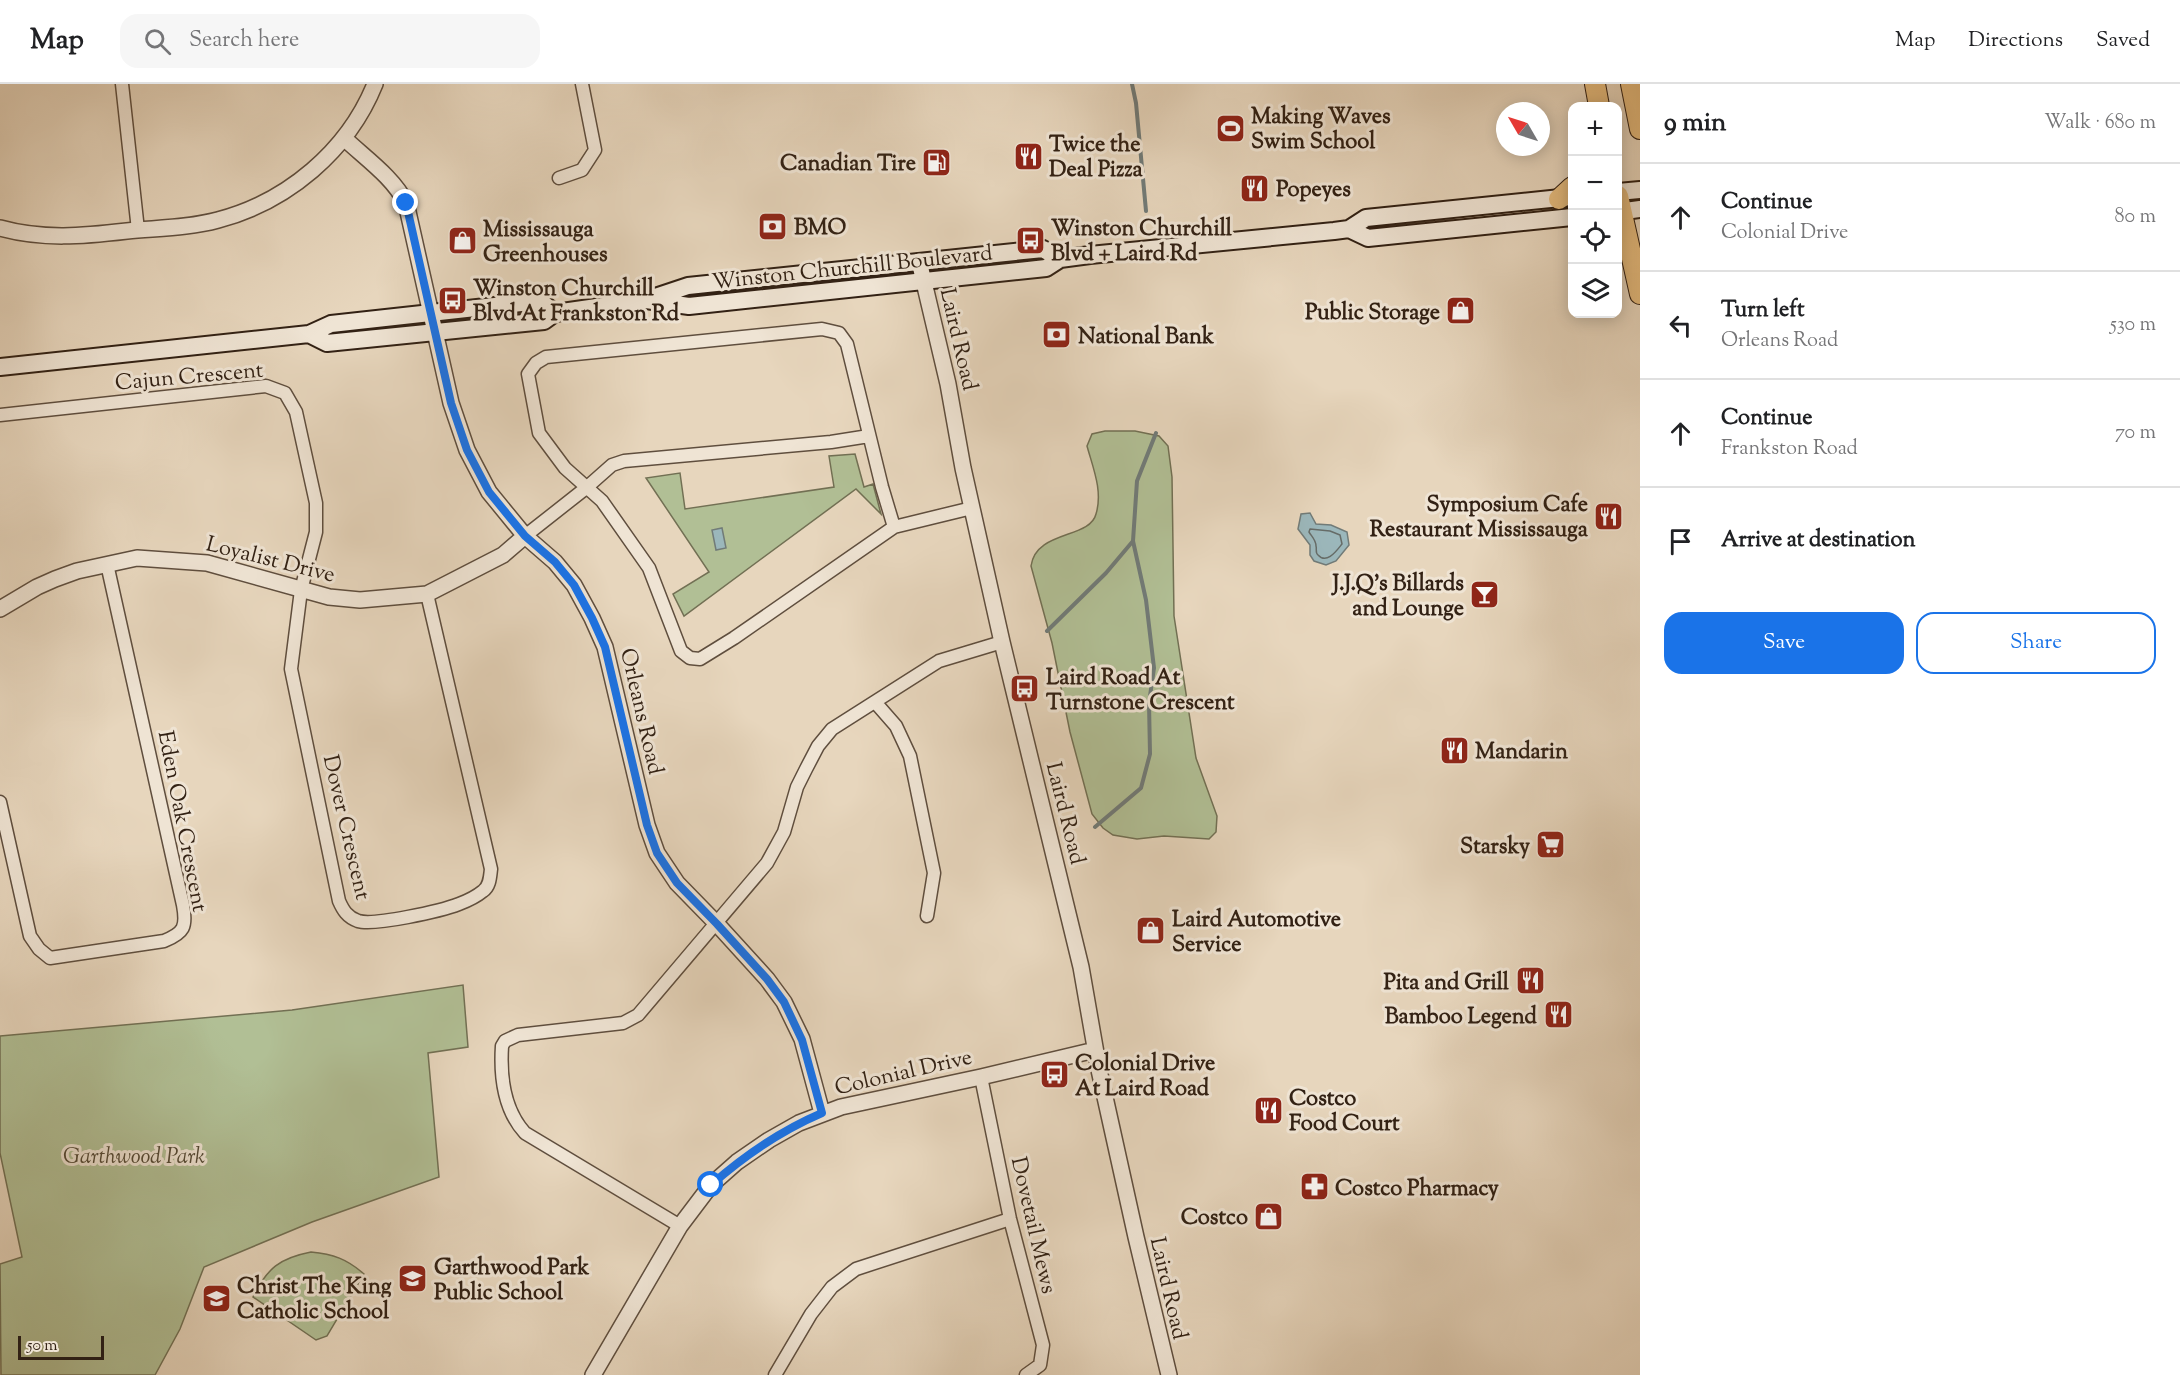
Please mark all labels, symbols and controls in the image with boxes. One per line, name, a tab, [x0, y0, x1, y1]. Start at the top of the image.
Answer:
search box	[120, 14, 540, 68]
text: Map	[30, 21, 84, 61]
icon: search	[141, 25, 174, 58]
text: Search here	[189, 25, 299, 57]
text: Map	[1895, 26, 1935, 56]
text: Directions	[1968, 26, 2063, 56]
text: Saved	[2096, 26, 2150, 56]
place label: Making Waves Swim School	[1251, 102, 1391, 159]
north arrow	[1496, 102, 1550, 156]
map controls	[1568, 102, 1622, 318]
button: +	[1568, 102, 1622, 156]
text: 9 min	[1664, 105, 1726, 142]
text: Walk · 680 m	[2044, 109, 2156, 138]
sports icon: Making Waves Swim School	[1214, 112, 1246, 144]
place label: Twice the Deal Pizza	[1049, 130, 1144, 187]
restaurant icon: Twice the Deal Pizza	[1012, 140, 1044, 172]
fuel station icon: Canadian Tire	[921, 146, 953, 178]
place label: Canadian Tire	[780, 149, 916, 181]
button: −	[1568, 156, 1622, 210]
restaurant icon: Popeyes	[1239, 172, 1271, 204]
place label: Popeyes	[1276, 175, 1351, 207]
text: Continue	[1721, 187, 1812, 219]
route end	[392, 189, 418, 215]
icon: ahead	[1664, 201, 1697, 234]
text: 80 m	[2115, 203, 2156, 232]
bank icon: BMO	[757, 210, 789, 242]
button: locate	[1568, 210, 1622, 264]
place label: BMO	[794, 213, 846, 245]
place label: Winston Churchill Blvd + Laird Rd	[1051, 214, 1233, 271]
place label: Mississauga Greenhouses	[483, 215, 608, 272]
text: Colonial Drive	[1721, 219, 1848, 248]
bus stop icon: Winston Churchill Blvd + Laird Rd	[1014, 224, 1046, 256]
shop icon: Mississauga Greenhouses	[446, 225, 478, 257]
street label: Winston Churchill Boulevard	[710, 238, 994, 300]
button: layers	[1568, 264, 1622, 318]
place label: Winston Churchill Blvd At Frankston Rd	[473, 274, 680, 331]
bus stop icon: Winston Churchill Blvd At Frankston Rd	[436, 284, 468, 316]
street label: Laird Road	[930, 285, 984, 394]
shop icon: Public Storage	[1445, 295, 1477, 327]
text: Turn left	[1721, 295, 1804, 327]
place label: Public Storage	[1305, 298, 1440, 330]
icon: left	[1664, 309, 1697, 342]
text: 530 m	[2110, 311, 2156, 340]
bank icon: National Bank	[1041, 319, 1073, 351]
place label: National Bank	[1078, 322, 1214, 354]
text: Orleans Road	[1721, 327, 1838, 356]
street label: Cajun Crescent	[114, 356, 265, 400]
text: Continue	[1721, 403, 1812, 435]
icon: ahead	[1664, 417, 1697, 450]
text: 70 m	[2115, 419, 2156, 448]
text: Frankston Road	[1721, 435, 1858, 464]
place label: Symposium Cafe Restaurant Mississauga	[1370, 490, 1589, 547]
restaurant icon: Symposium Cafe Restaurant Mississauga	[1593, 500, 1625, 532]
icon: arrive	[1664, 525, 1697, 558]
text: Arrive at destination	[1721, 525, 1916, 557]
street label: Loyalist Drive	[202, 529, 338, 592]
place label: J.J.Q's Billards and Lounge	[1331, 569, 1464, 626]
bar icon: J.J.Q's Billards and Lounge	[1469, 579, 1501, 611]
button: Save	[1664, 612, 1904, 674]
button: Share	[1916, 612, 2156, 674]
street label: Orleans Road	[610, 645, 670, 778]
place label: Laird Road At Turnstone Crescent	[1046, 663, 1235, 720]
bus stop icon: Laird Road At Turnstone Crescent	[1009, 673, 1041, 705]
street label: Eden Oak Crescent	[148, 728, 214, 915]
restaurant icon: Mandarin	[1438, 734, 1470, 766]
place label: Mandarin	[1475, 737, 1568, 769]
street label: Dover Crescent	[313, 752, 377, 904]
street label: Laird Road	[1036, 759, 1092, 868]
supermarket icon: Starsky	[1535, 829, 1567, 861]
place label: Starsky	[1460, 832, 1530, 864]
place label: Laird Automotive Service	[1172, 905, 1341, 962]
shop icon: Laird Automotive Service	[1135, 915, 1167, 947]
restaurant icon: Pita and Grill	[1514, 965, 1546, 997]
place label: Pita and Grill	[1384, 968, 1510, 1000]
restaurant icon: Bamboo Legend	[1542, 999, 1574, 1031]
place label: Bamboo Legend	[1385, 1002, 1538, 1034]
street label: Colonial Drive	[832, 1043, 976, 1105]
place label: Colonial Drive At Laird Road	[1075, 1049, 1215, 1106]
bus stop icon: Colonial Drive At Laird Road	[1038, 1059, 1070, 1091]
place label: Costco Food Court	[1289, 1084, 1400, 1141]
restaurant icon: Costco Food Court	[1252, 1094, 1284, 1126]
park label: Garthwood Park	[63, 1142, 205, 1174]
street label: Dovetail Mews	[1001, 1154, 1063, 1297]
route start	[697, 1171, 723, 1197]
pharmacy icon: Costco Pharmacy	[1298, 1171, 1330, 1203]
place label: Costco Pharmacy	[1335, 1174, 1499, 1206]
shop icon: Costco	[1253, 1200, 1285, 1232]
place label: Costco	[1181, 1203, 1248, 1235]
street label: Laird Road	[1140, 1234, 1194, 1343]
place label: Garthwood Park Public School	[434, 1253, 589, 1310]
school or university icon: Garthwood Park Public School	[397, 1263, 429, 1295]
place label: Christ The King Catholic School	[237, 1272, 392, 1329]
school or university icon: Christ The King Catholic School	[200, 1282, 232, 1314]
scale bar	[18, 1333, 104, 1360]
text: 50 m	[27, 1335, 58, 1358]

